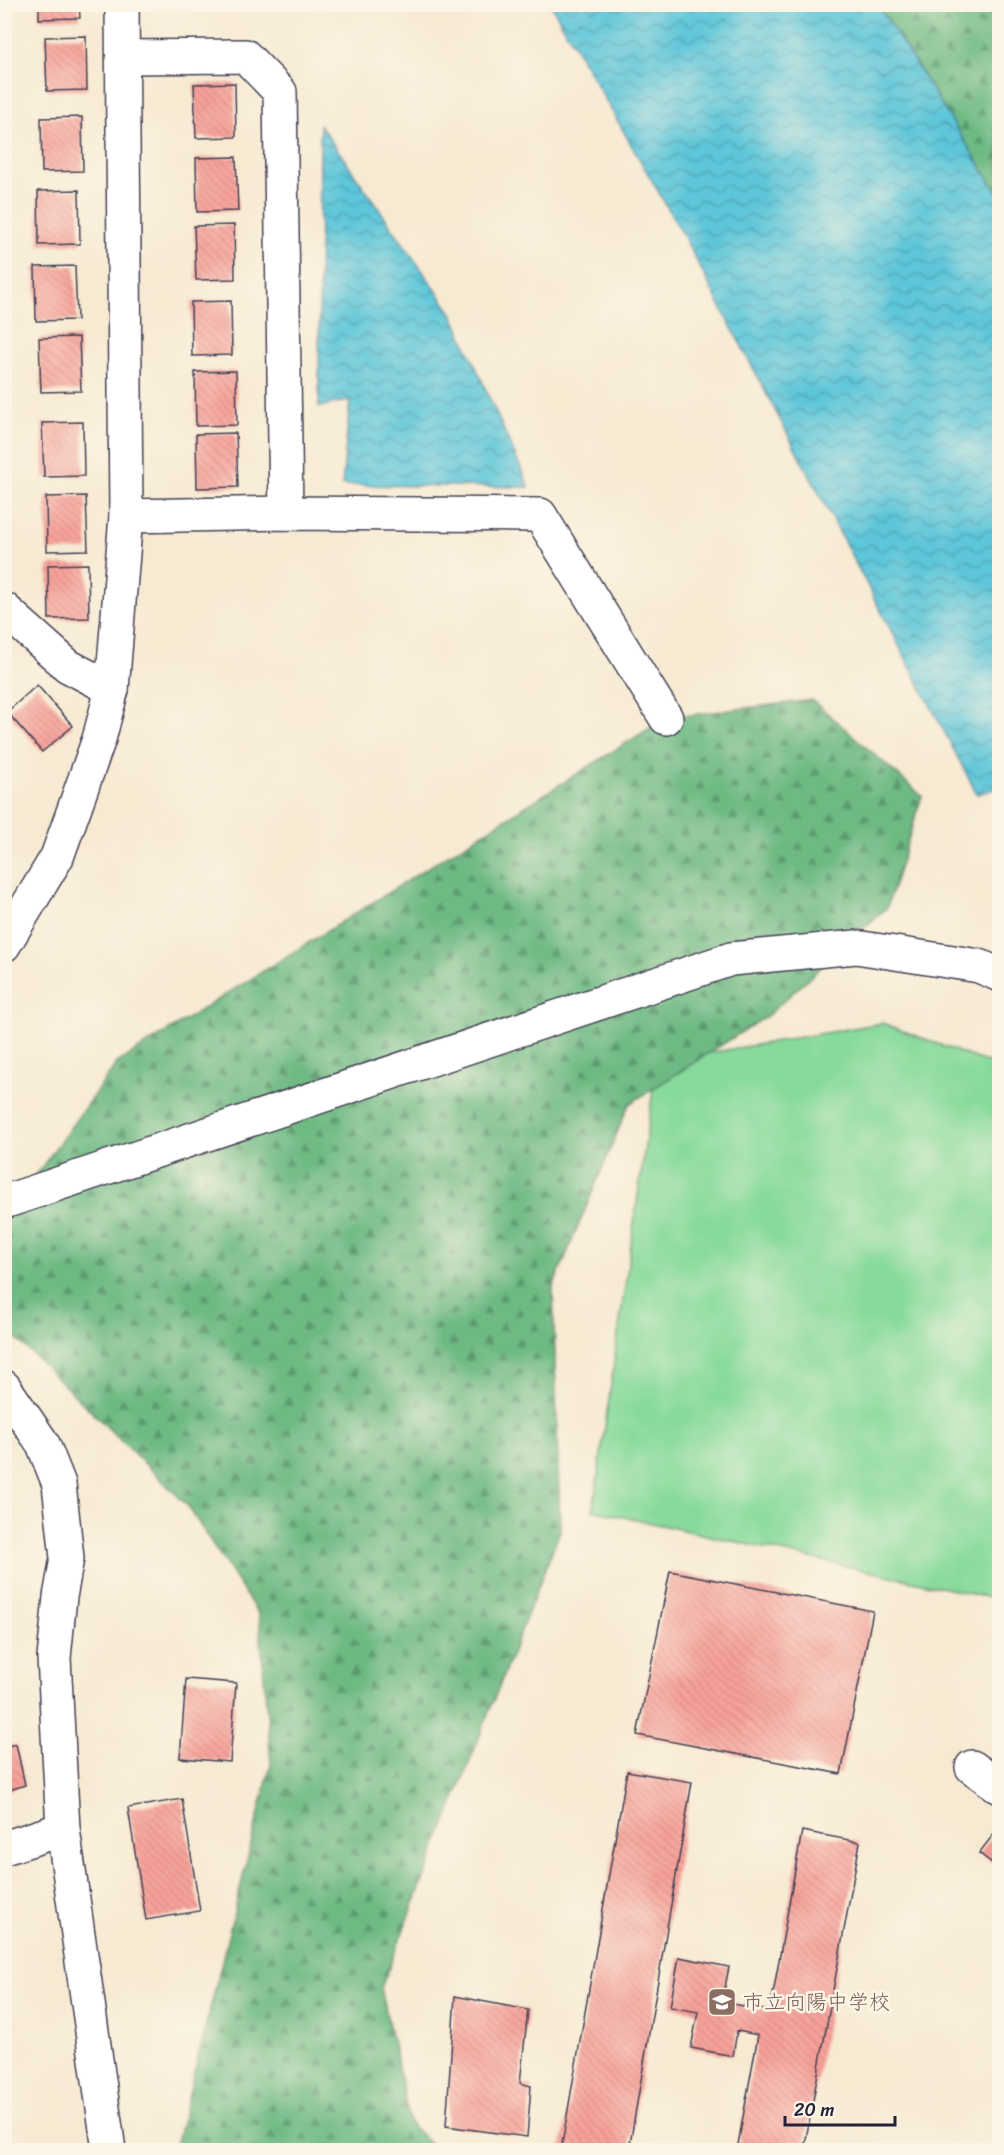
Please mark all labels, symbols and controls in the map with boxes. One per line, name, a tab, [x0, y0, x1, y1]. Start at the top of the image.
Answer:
place label: 市立向陽中学校	[743, 1983, 890, 2021]
school or university icon: 市立向陽中学校	[706, 1986, 738, 2018]
scale bar	[785, 2089, 894, 2127]
text: 20 m	[794, 2094, 834, 2126]

